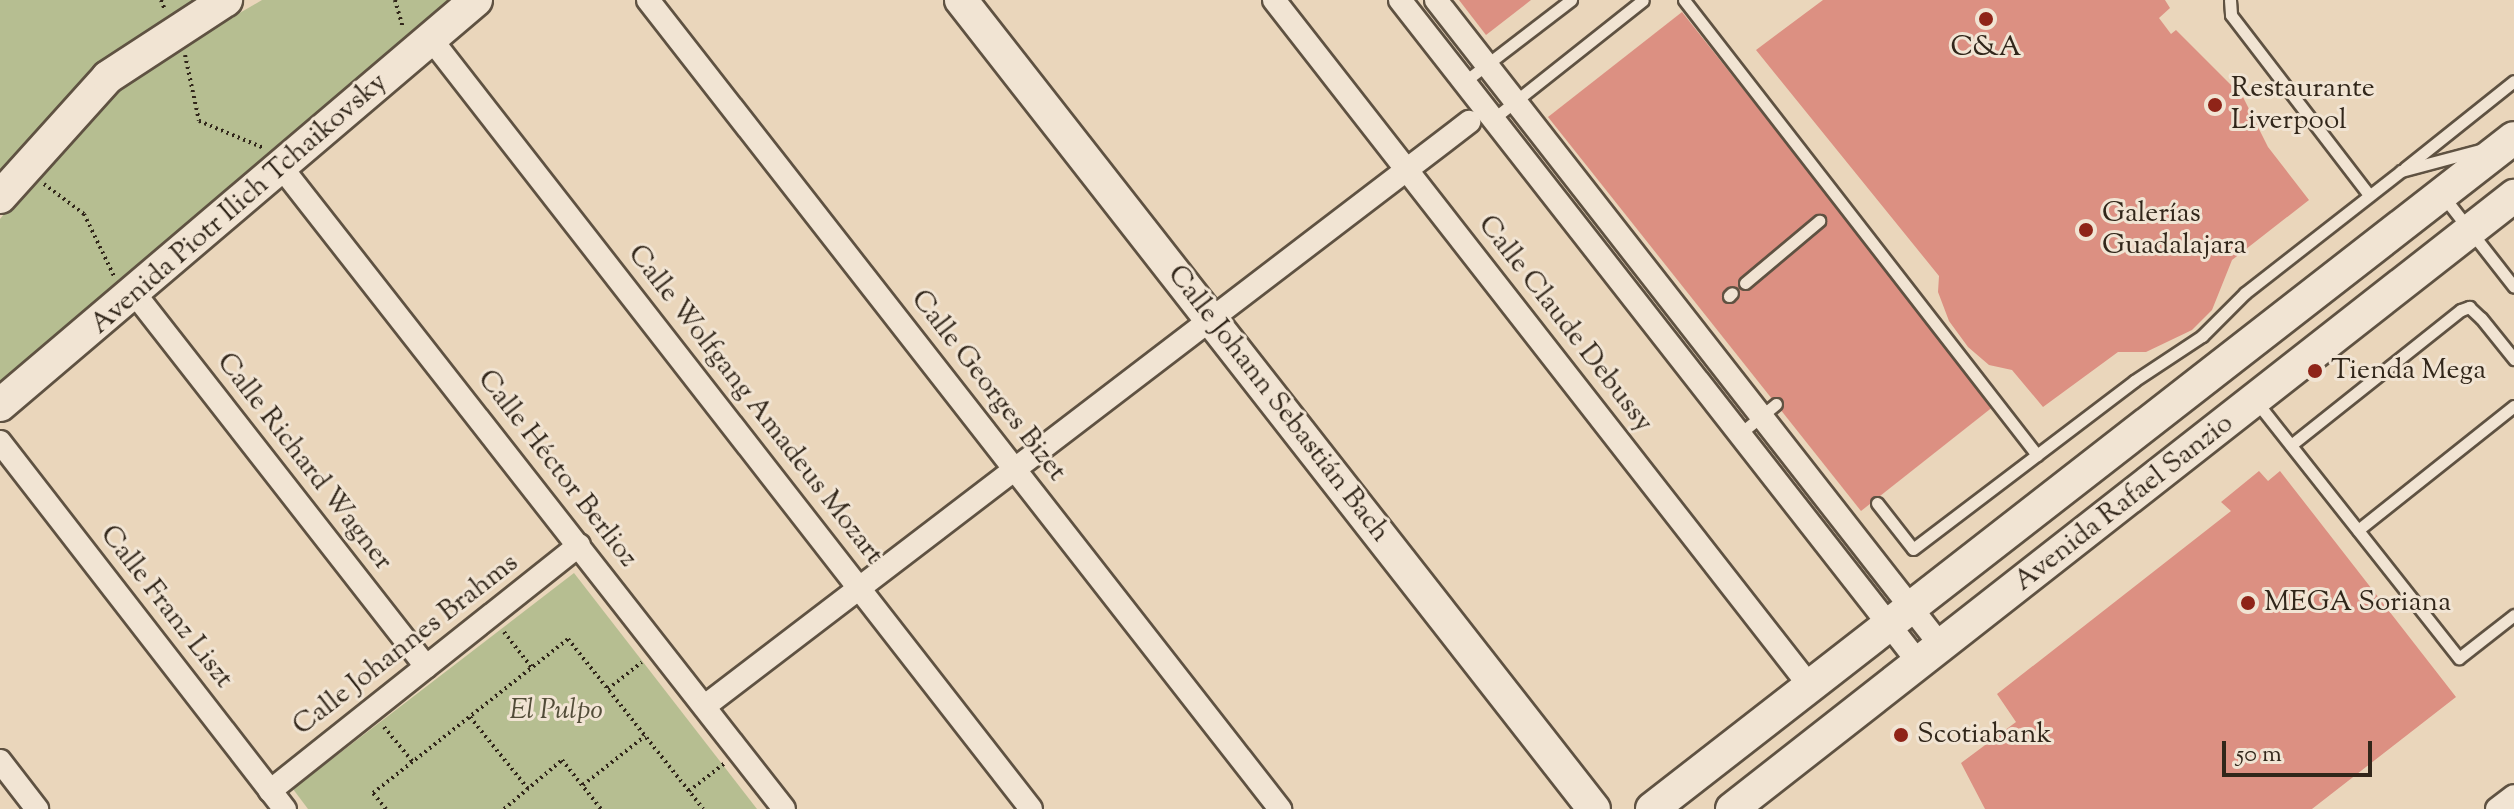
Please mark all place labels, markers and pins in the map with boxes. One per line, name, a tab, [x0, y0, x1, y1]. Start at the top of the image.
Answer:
marker: C&A	[1977, 10, 1995, 28]
place label: C&A	[1950, 31, 2022, 65]
place label: Restaurante Liverpool	[2231, 72, 2375, 138]
marker: Restaurante Liverpool	[2206, 96, 2224, 114]
place label: Galerías Guadalajara	[2102, 197, 2246, 263]
marker: Galerías Guadalajara	[2077, 221, 2095, 239]
place label: Tienda Mega	[2331, 354, 2486, 388]
marker: Tienda Mega	[2306, 362, 2324, 380]
place label: MEGA Soriana	[2264, 586, 2451, 620]
marker: MEGA Soriana	[2239, 594, 2257, 612]
place label: Scotiabank	[1917, 718, 2052, 752]
marker: Scotiabank	[1892, 726, 1910, 744]

